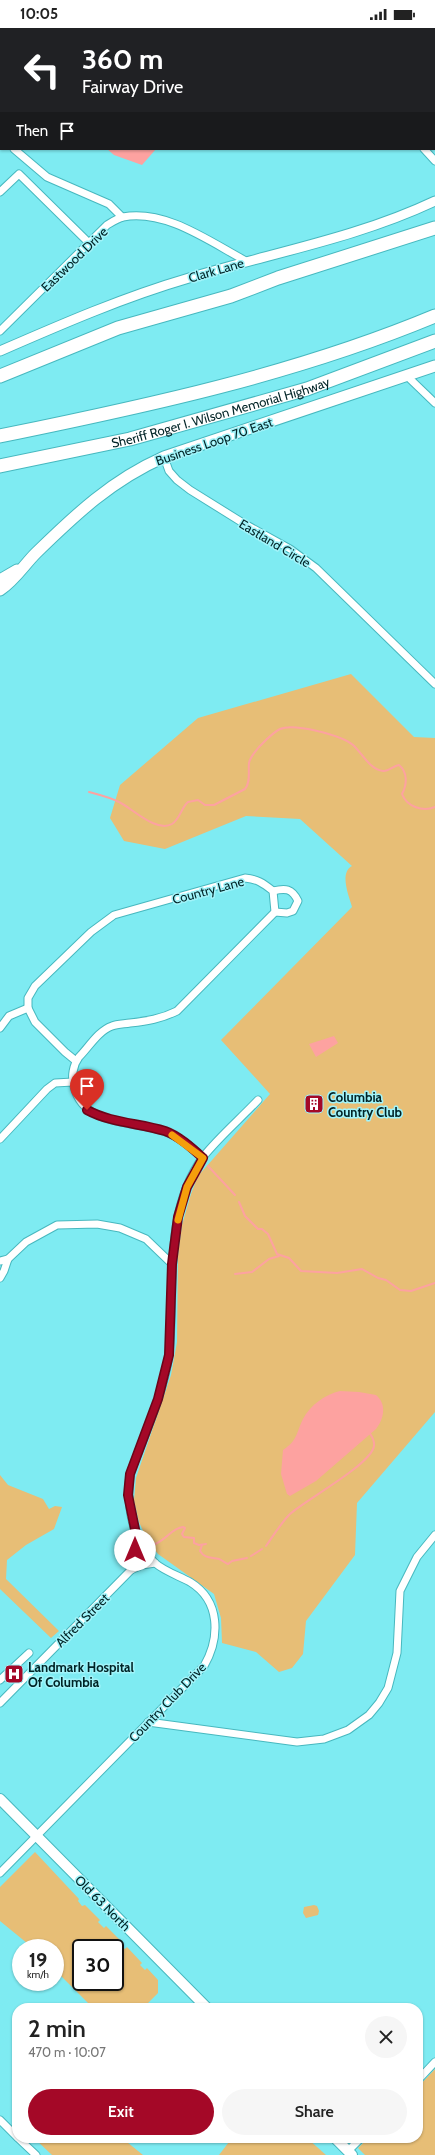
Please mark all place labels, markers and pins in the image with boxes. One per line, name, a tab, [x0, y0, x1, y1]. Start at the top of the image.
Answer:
pin	[70, 1069, 104, 1110]
place label: Columbia Country Club	[328, 1089, 403, 1120]
building icon: Columbia Country Club	[303, 1093, 325, 1115]
place label: Landmark Hospital Of Columbia	[28, 1659, 135, 1690]
hospital icon: Landmark Hospital Of Columbia	[3, 1663, 25, 1685]

